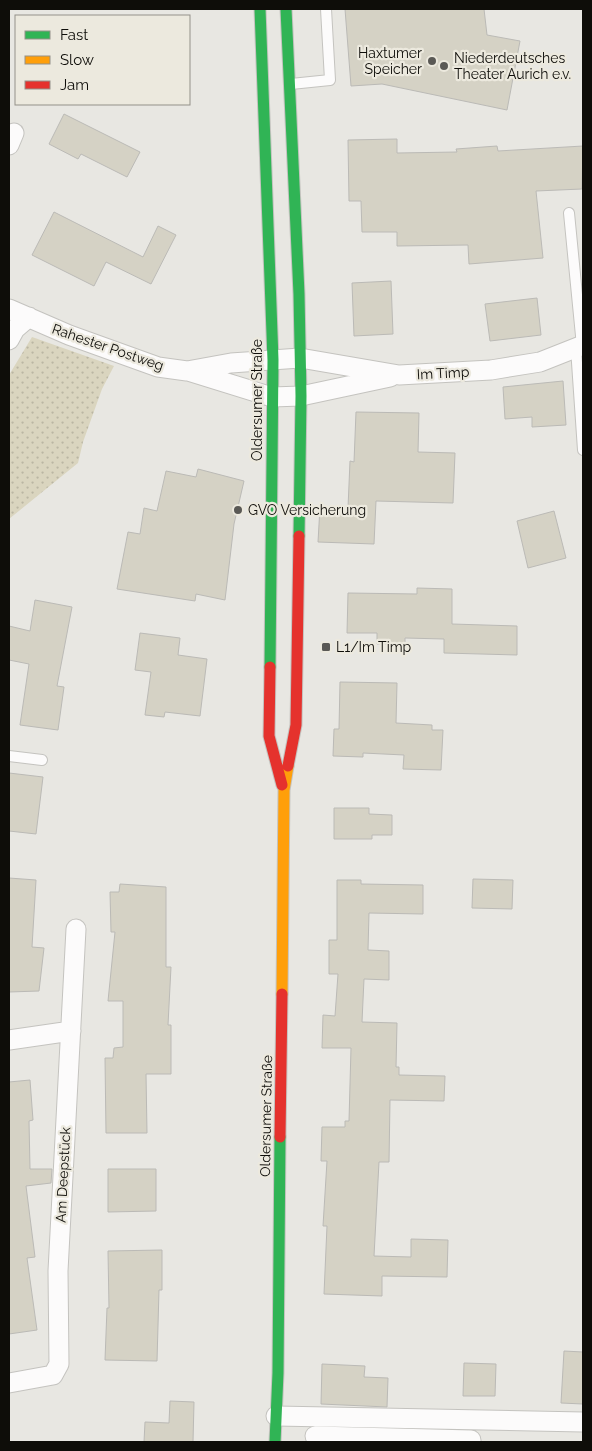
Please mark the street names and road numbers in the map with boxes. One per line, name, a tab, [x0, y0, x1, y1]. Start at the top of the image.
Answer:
street label: Rahester Postweg	[50, 320, 166, 374]
street label: Oldersumer Straße	[249, 339, 265, 461]
street label: Im Timp	[416, 364, 470, 382]
street label: Oldersumer Straße	[257, 1055, 275, 1177]
street label: Am Deepstück	[53, 1126, 74, 1223]

